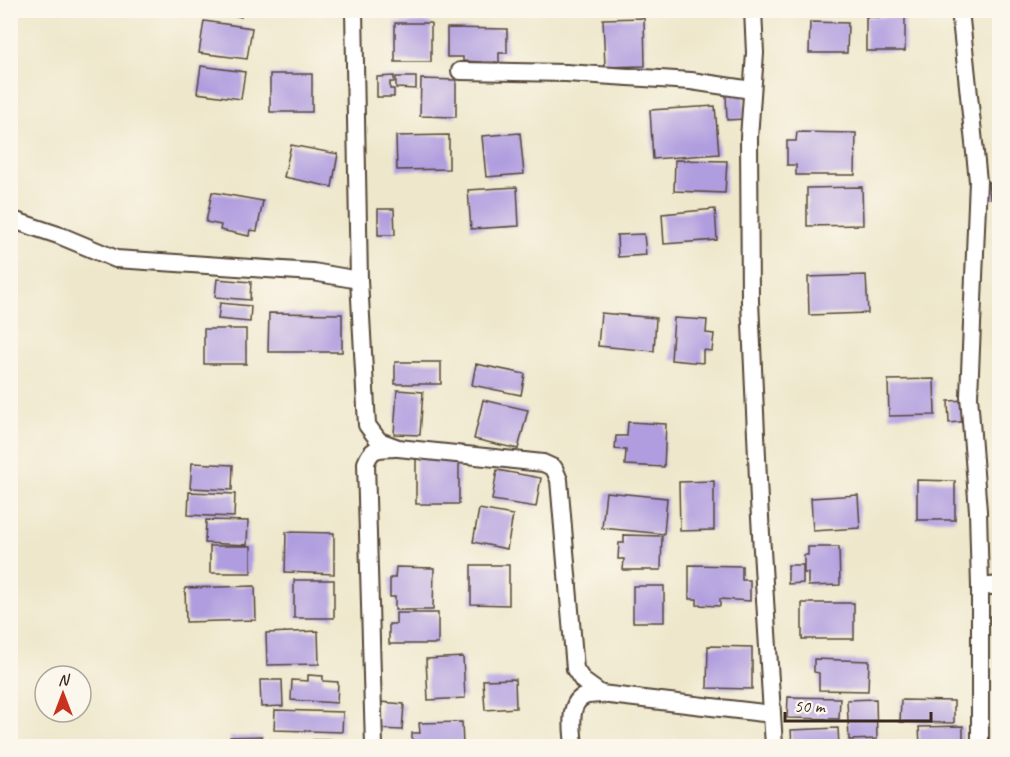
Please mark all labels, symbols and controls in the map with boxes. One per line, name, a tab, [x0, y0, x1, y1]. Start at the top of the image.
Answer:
north arrow	[33, 664, 93, 724]
text: N	[58, 670, 71, 690]
scale bar	[785, 685, 930, 723]
text: 50 m	[794, 695, 827, 717]

